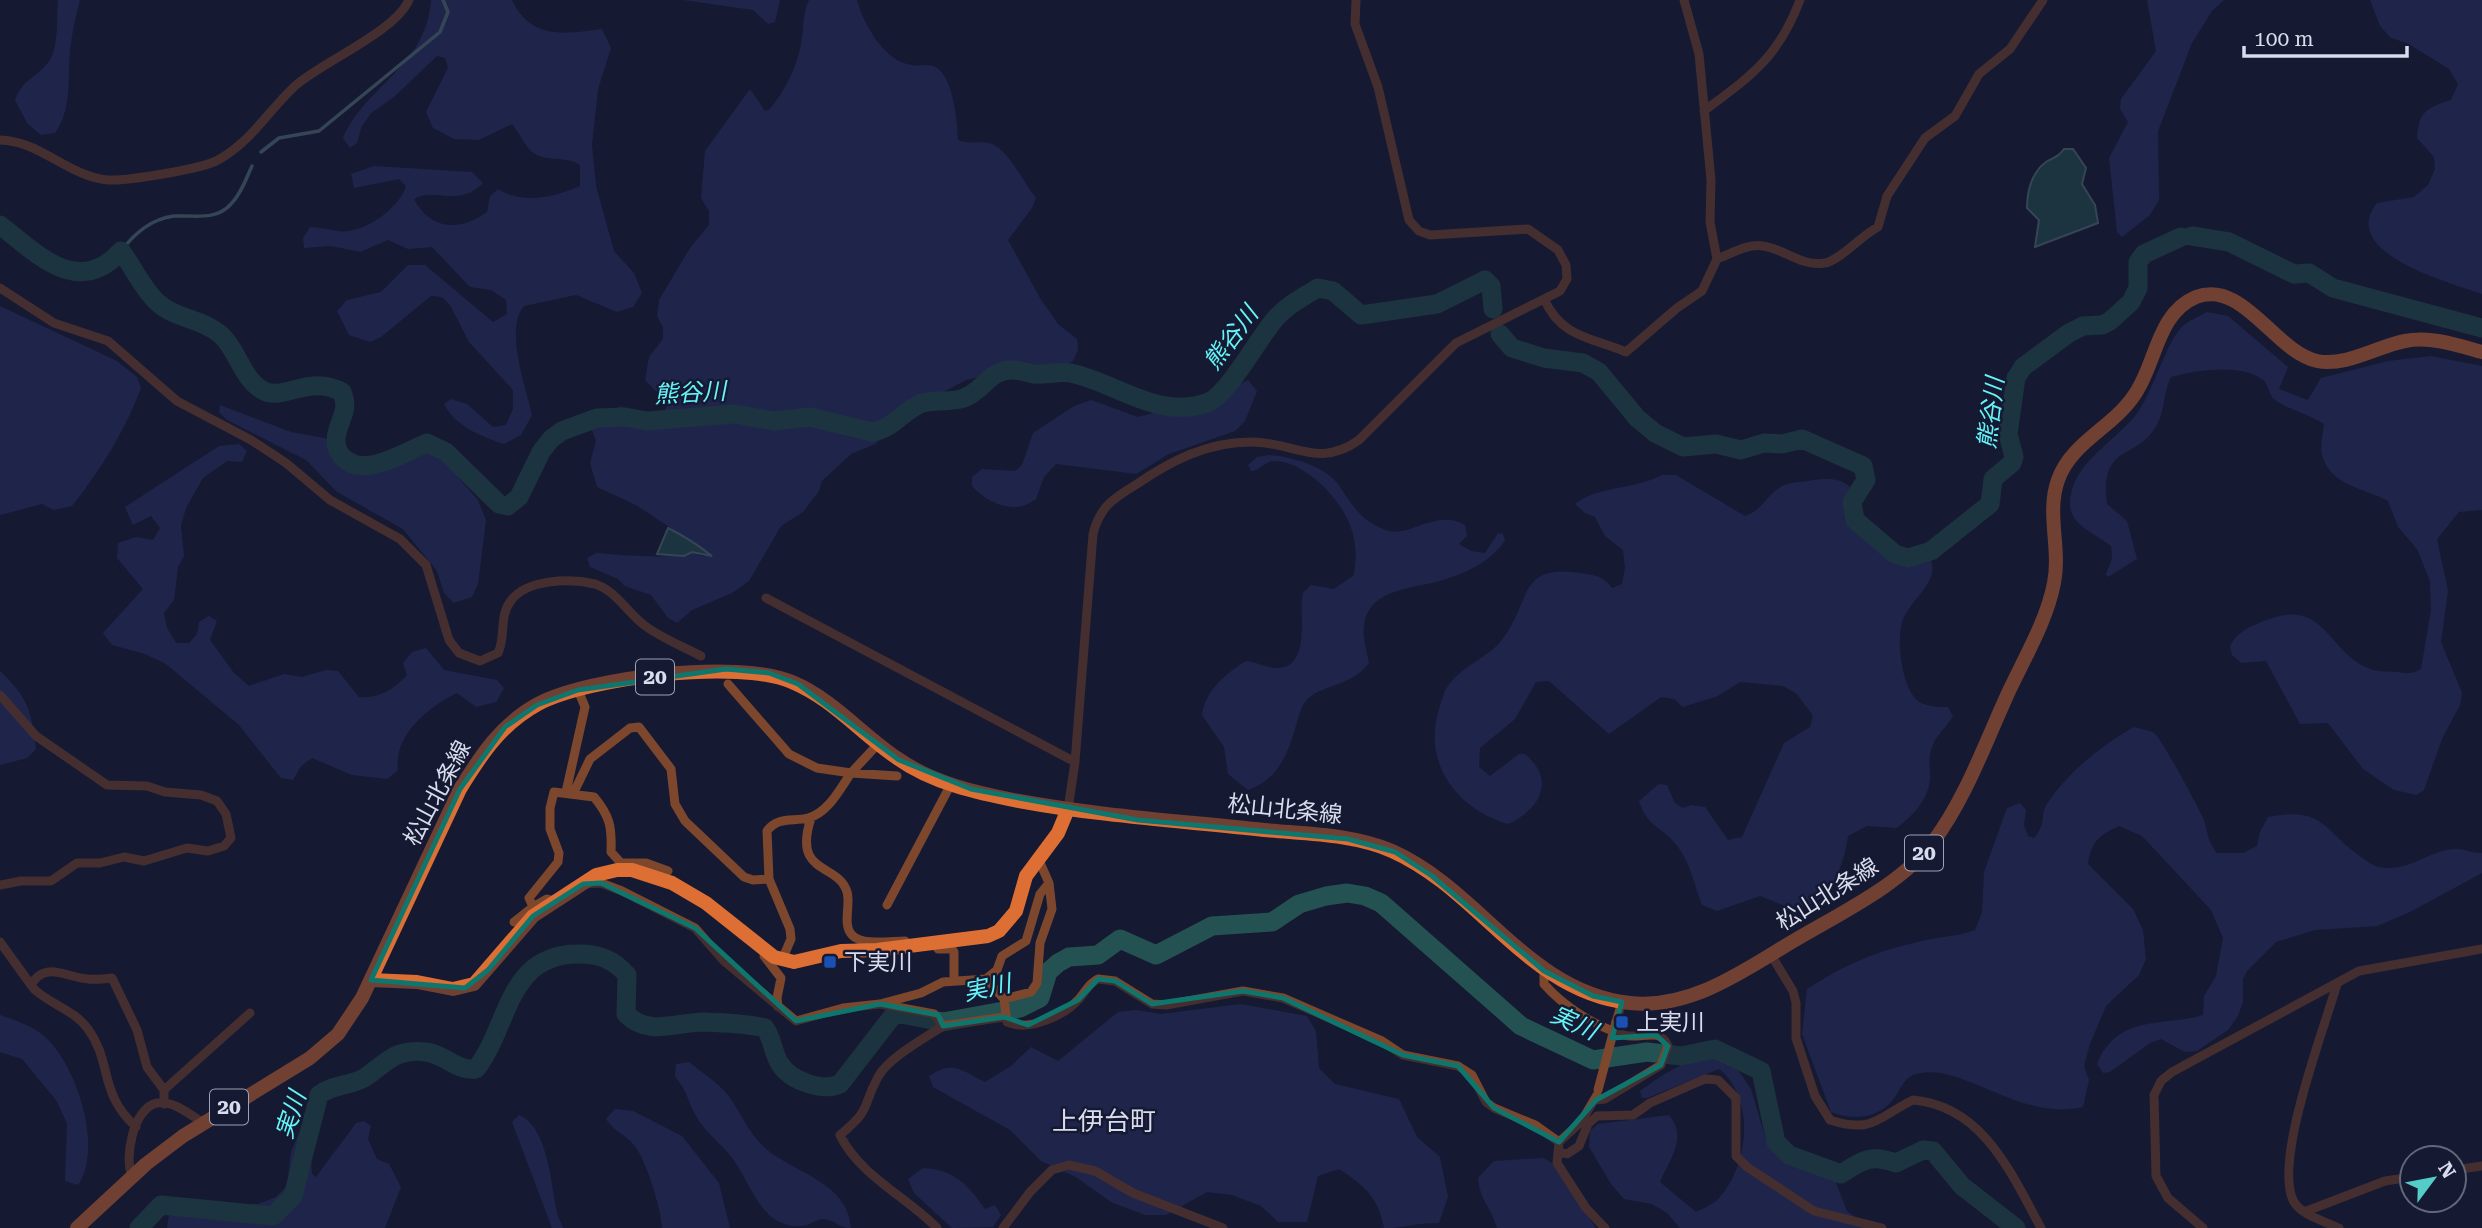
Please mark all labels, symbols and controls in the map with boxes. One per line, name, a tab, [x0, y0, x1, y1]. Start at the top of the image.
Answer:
scale bar	[2244, 14, 2407, 58]
text: 100 m	[2254, 27, 2314, 51]
water label: 熊谷川	[1198, 298, 1266, 375]
water label: 熊谷川	[1973, 373, 2010, 450]
water label: 熊谷川	[653, 377, 730, 409]
road number: 20	[636, 660, 674, 694]
street label: 松山北条線	[399, 736, 476, 850]
street label: 松山北条線	[1226, 790, 1344, 829]
road number: 20	[1905, 836, 1943, 870]
street label: 松山北条線	[1771, 853, 1883, 936]
place label: 下実川	[844, 949, 913, 976]
marker: 下実川	[822, 954, 838, 970]
water label: 実川	[961, 969, 1016, 1007]
water label: 実川	[1546, 1000, 1604, 1047]
place label: 上実川	[1636, 1009, 1705, 1036]
marker: 上実川	[1614, 1014, 1630, 1030]
water label: 実川	[270, 1085, 313, 1142]
road number: 20	[210, 1090, 248, 1124]
district label: 上伊台町	[1052, 1106, 1156, 1136]
north arrow	[2398, 1144, 2468, 1214]
text: N	[2433, 1158, 2461, 1183]

